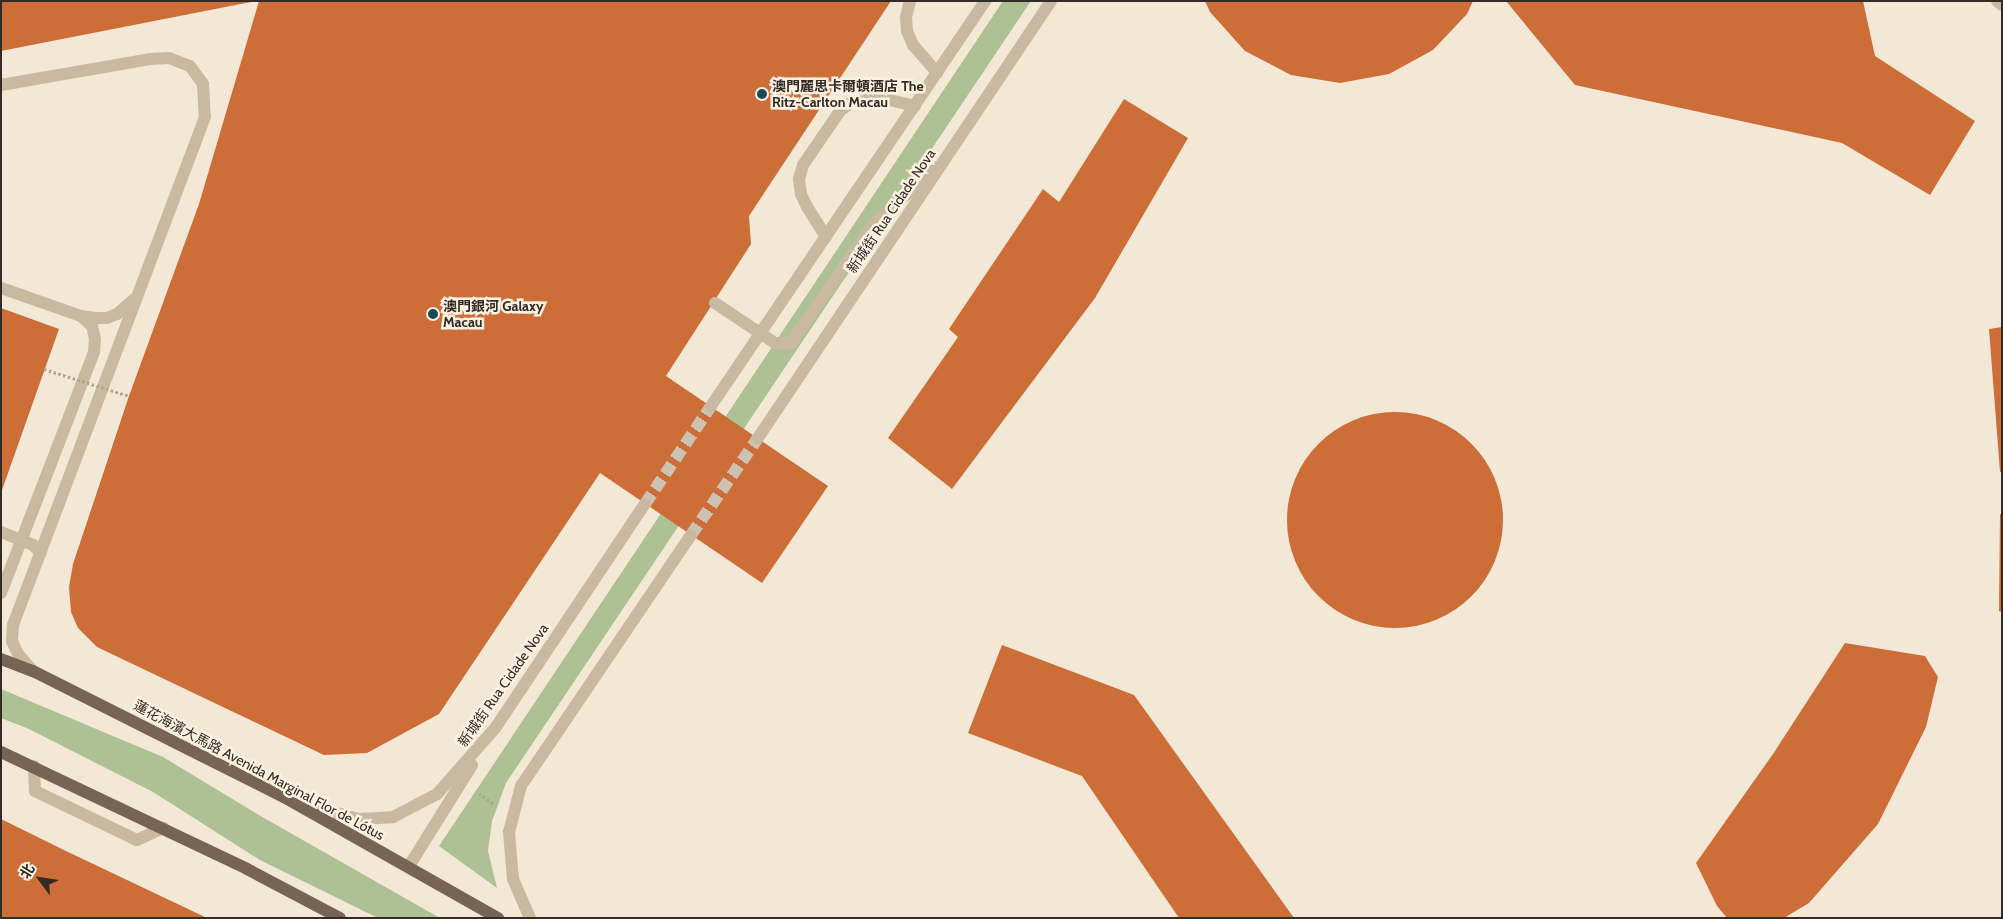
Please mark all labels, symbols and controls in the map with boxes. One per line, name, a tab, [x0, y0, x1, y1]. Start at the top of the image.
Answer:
place label: 澳門麗思卡爾頓酒店 The Ritz-Carlton Macau	[772, 78, 924, 110]
marker: 澳門麗思卡爾頓酒店 The Ritz-Carlton Macau	[756, 88, 768, 100]
street label: 新城街 Rua Cidade Nova	[843, 146, 939, 276]
place label: 澳門銀河 Galaxy Macau	[443, 298, 543, 331]
marker: 澳門銀河 Galaxy Macau	[427, 308, 439, 320]
street label: 新城街 Rua Cidade Nova	[454, 620, 552, 750]
street label: 蓮花海濱大馬路 Avenida Marginal Flor de Lótus	[131, 697, 387, 843]
north arrow	[15, 854, 65, 904]
text: 北	[16, 861, 38, 882]

